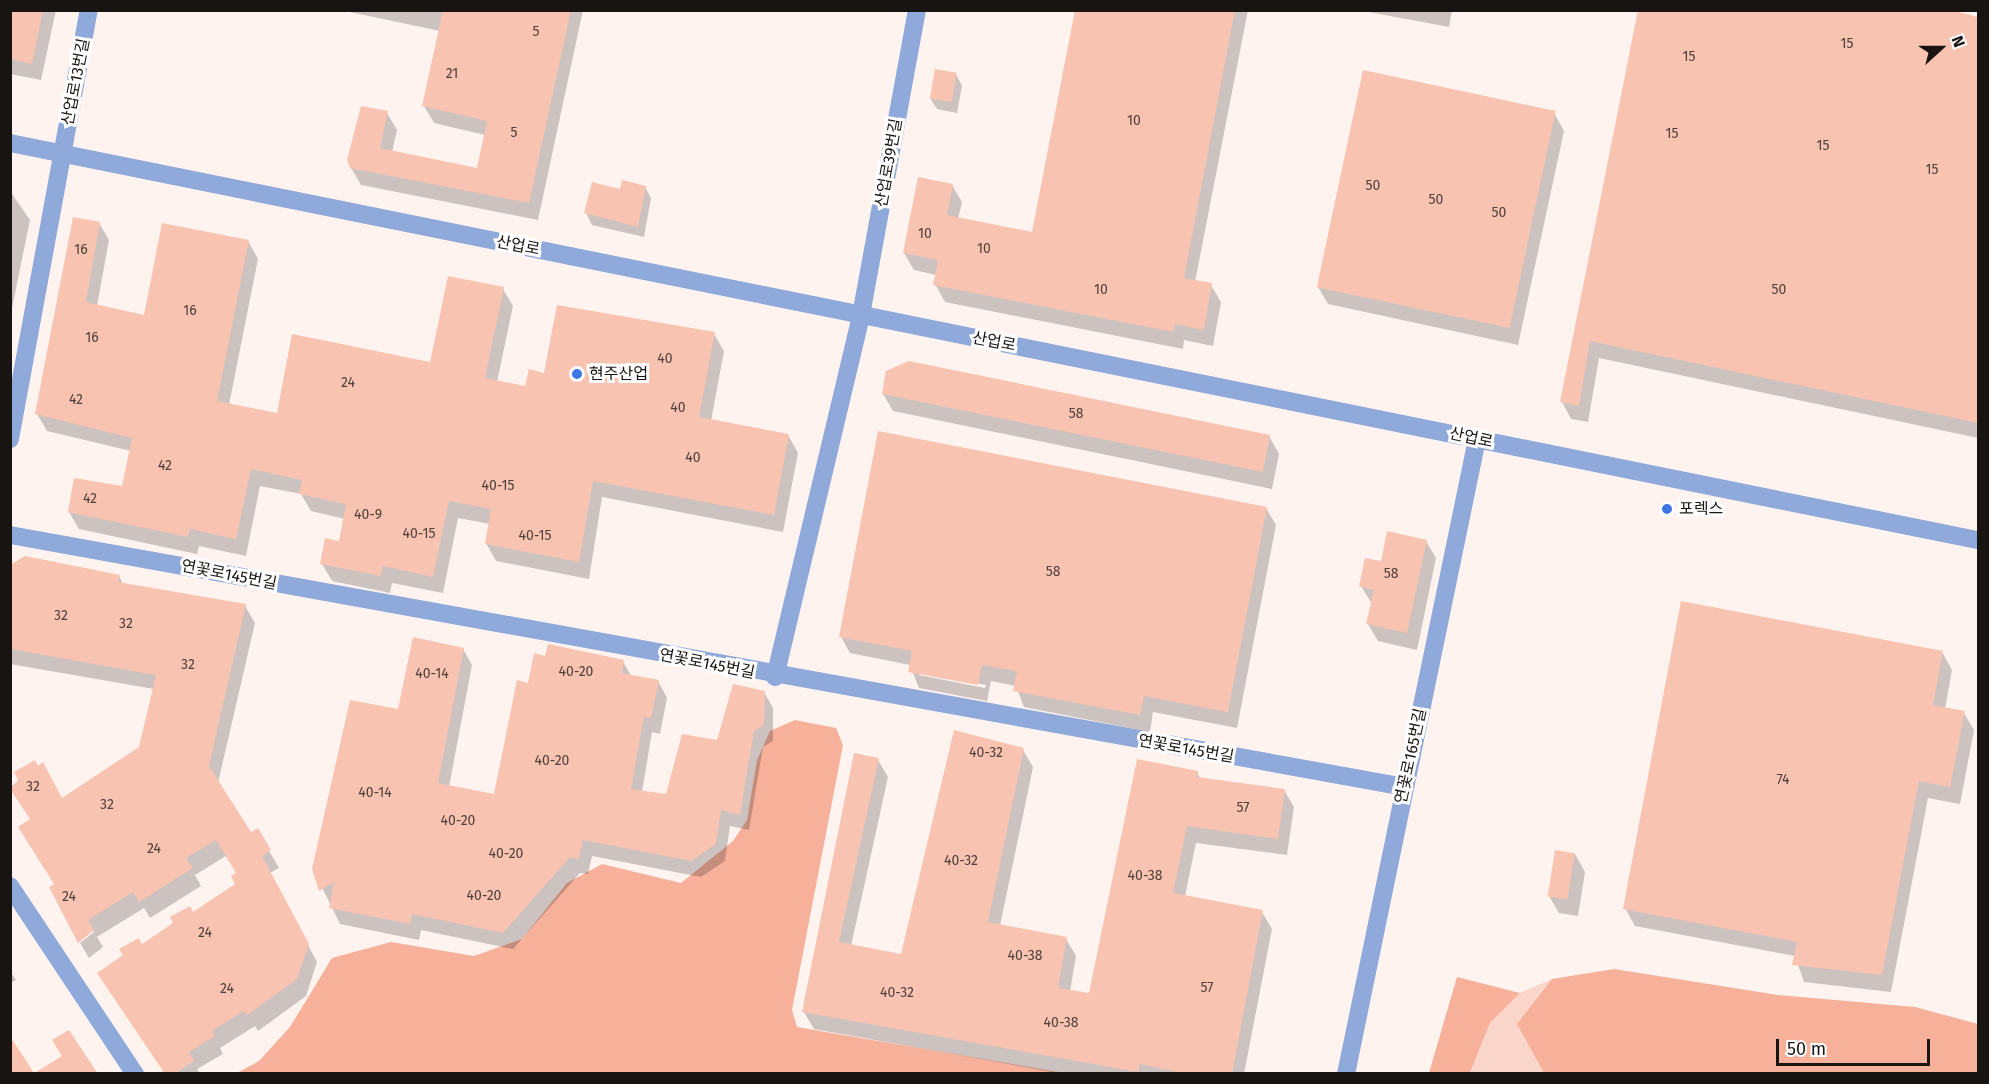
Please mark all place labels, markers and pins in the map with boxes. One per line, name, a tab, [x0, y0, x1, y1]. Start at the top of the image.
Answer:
place label: 현주산업	[589, 364, 648, 384]
marker: 현주산업	[570, 367, 584, 381]
place label: 포렉스	[1679, 499, 1723, 519]
marker: 포렉스	[1660, 502, 1674, 516]

